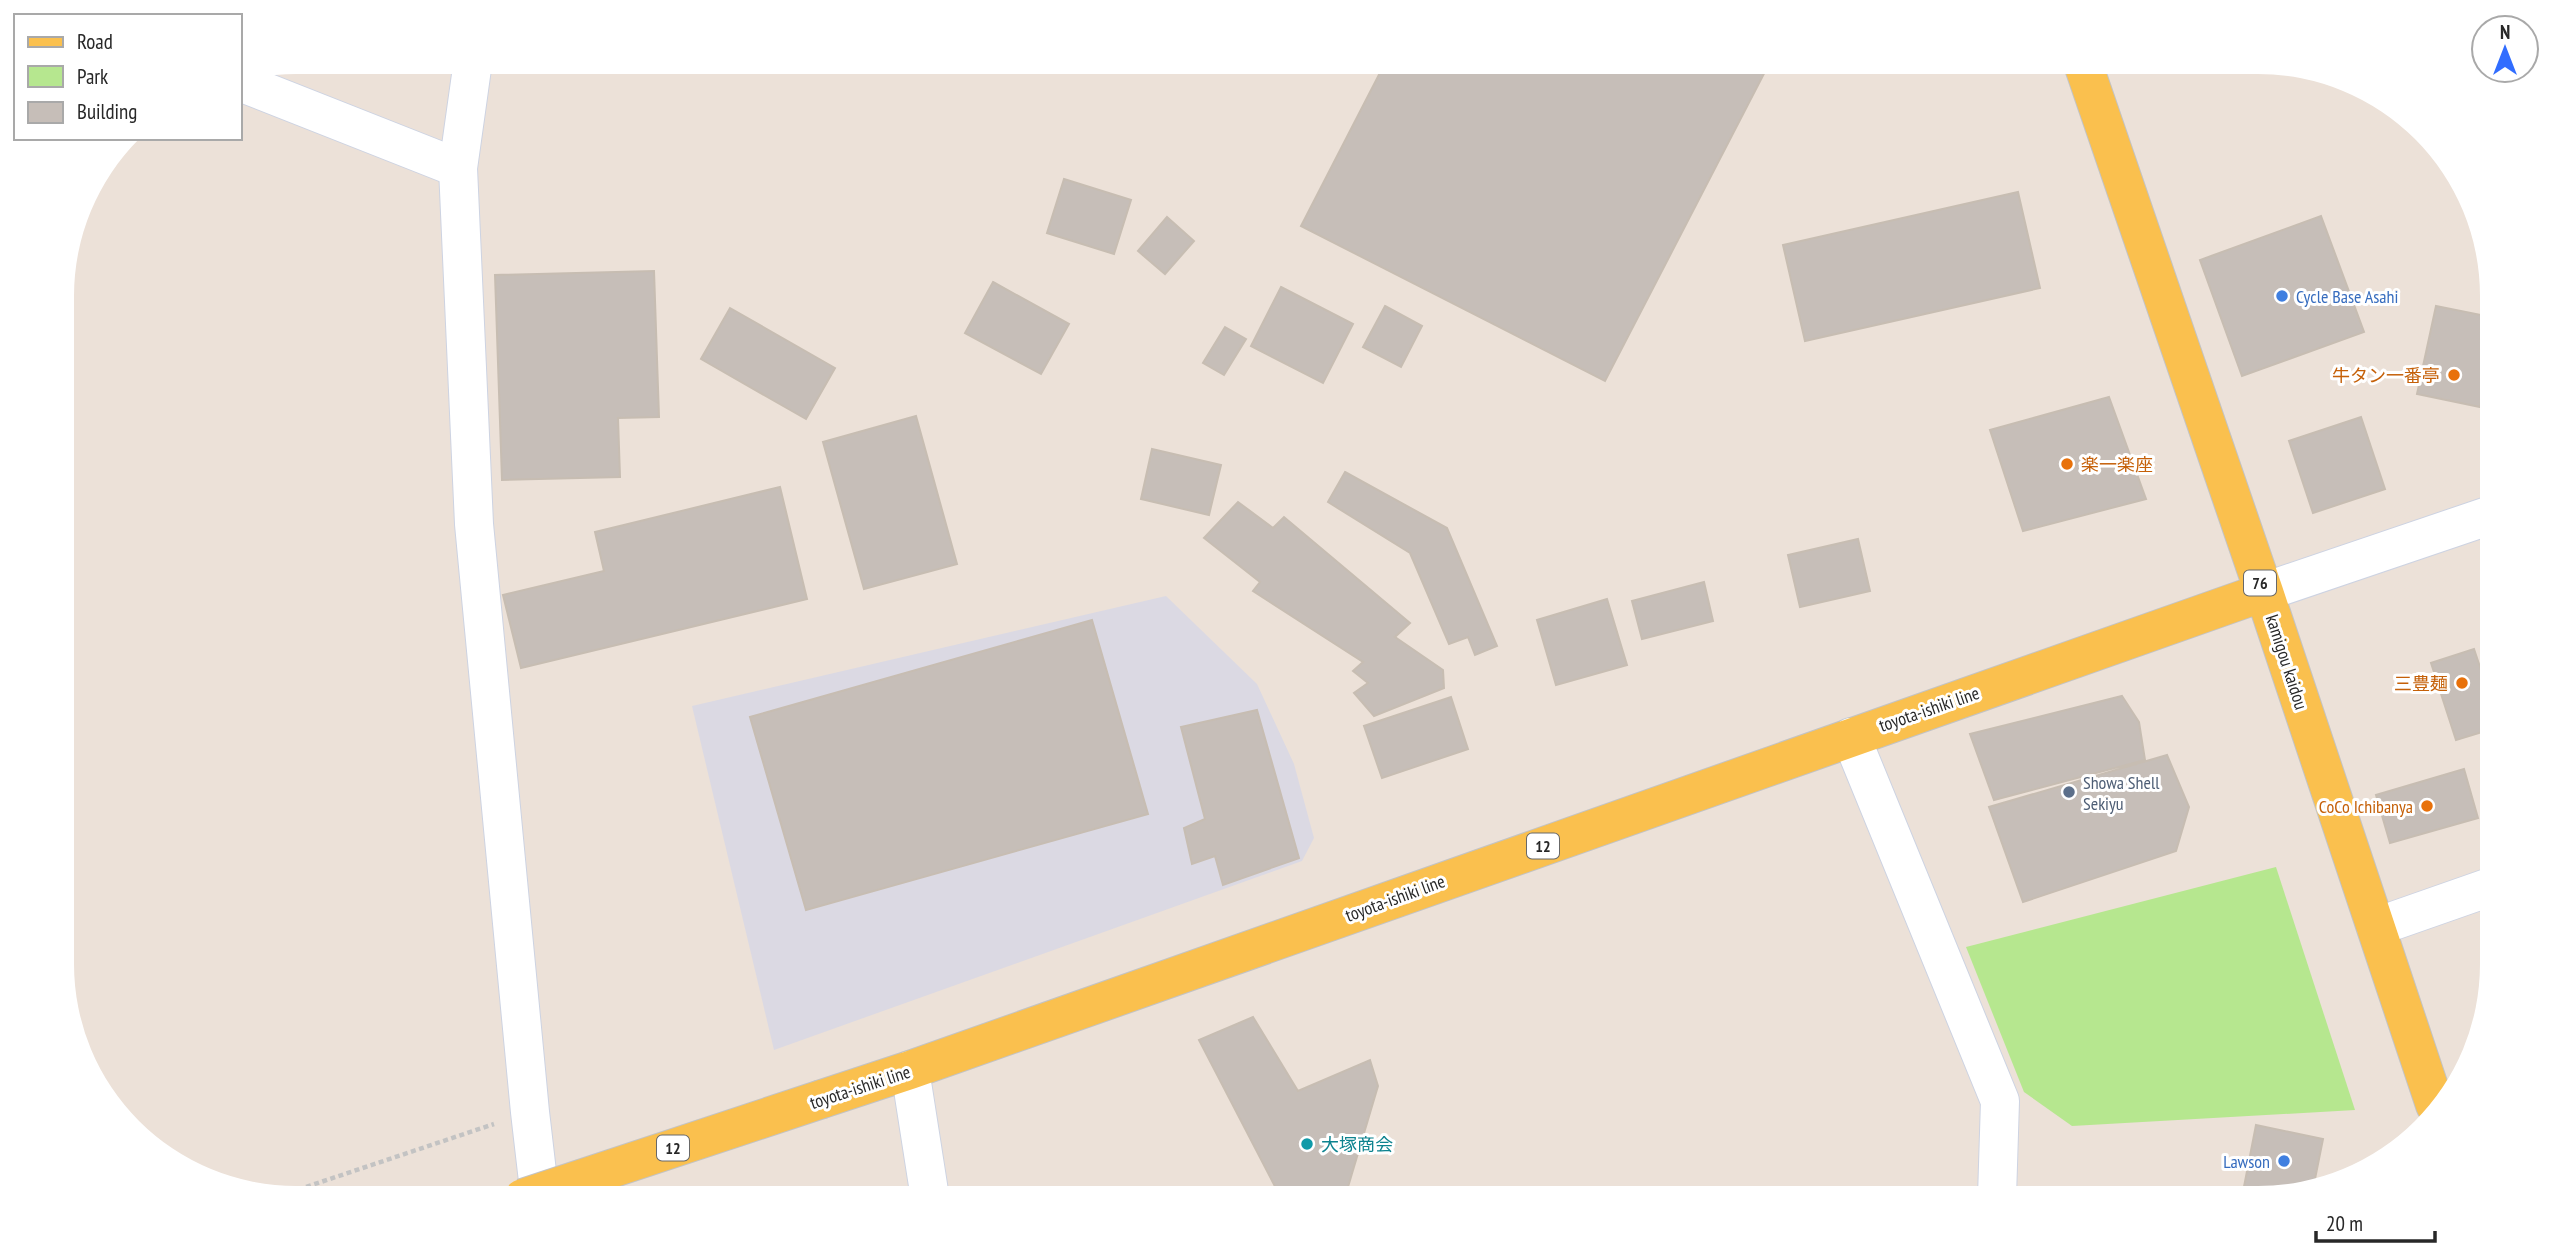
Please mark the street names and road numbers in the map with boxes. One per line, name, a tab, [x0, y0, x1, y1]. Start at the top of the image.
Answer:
road number: 76	[2244, 570, 2276, 596]
street label: kamigou kaidou	[2261, 612, 2313, 712]
street label: toyota-ishiki line	[1876, 681, 1982, 737]
road number: 12	[1527, 834, 1559, 859]
street label: toyota-ishiki line	[1342, 869, 1448, 927]
street label: toyota-ishiki line	[807, 1060, 913, 1114]
road number: 12	[657, 1136, 689, 1160]

